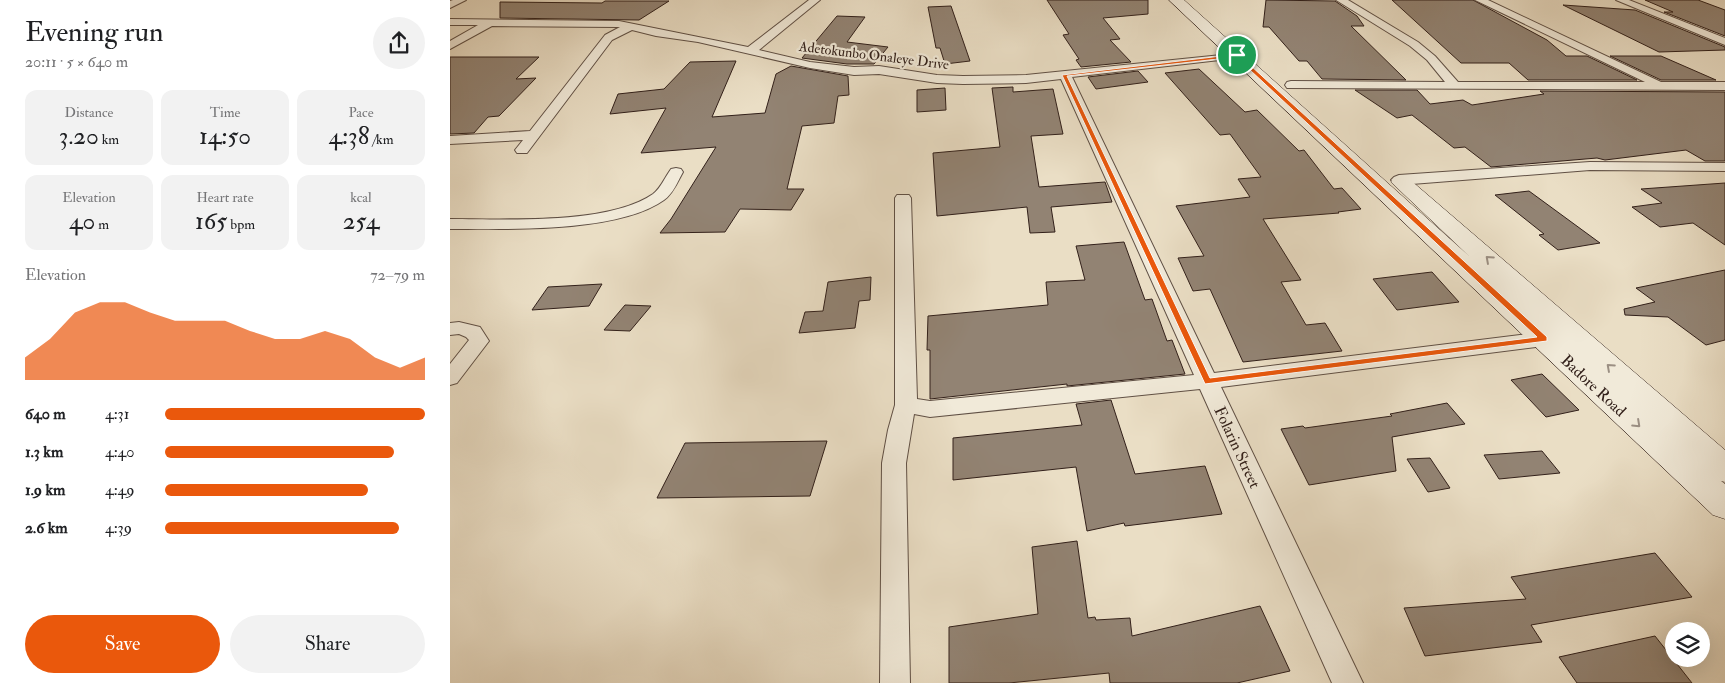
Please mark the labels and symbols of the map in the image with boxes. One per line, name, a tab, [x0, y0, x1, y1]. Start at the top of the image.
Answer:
pin	[1216, 34, 1258, 76]
street label: Adetokunbo Onaleye Drive	[797, 38, 950, 74]
one-way arrow	[1485, 256, 1494, 265]
street label: Badore Road	[1556, 350, 1630, 421]
one-way arrow	[1607, 365, 1616, 373]
street label: Folarin Street	[1209, 403, 1265, 492]
one-way arrow	[1631, 418, 1640, 427]

